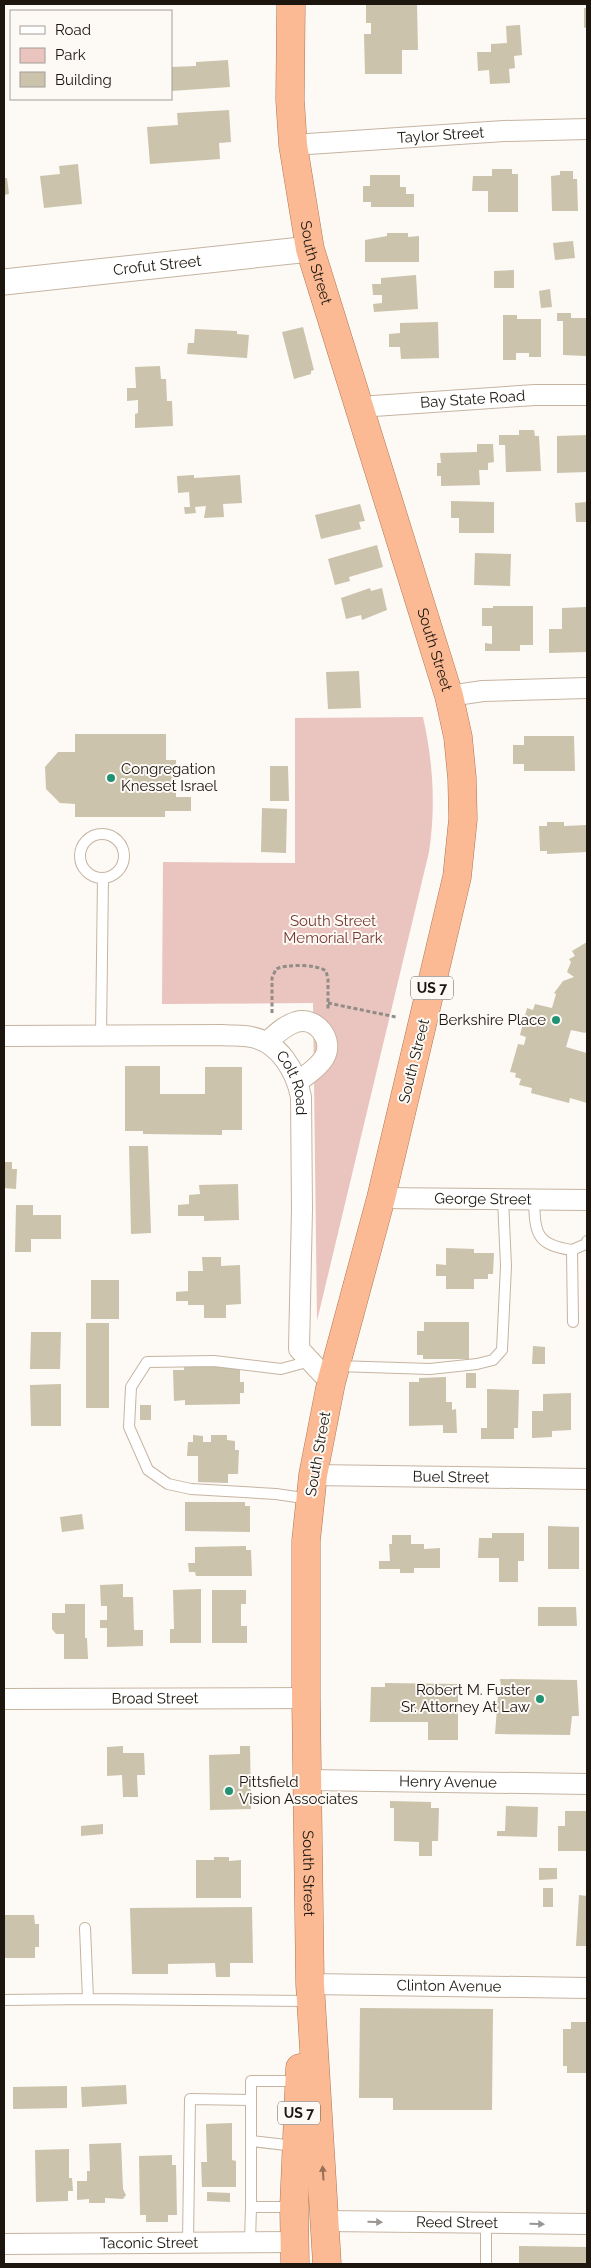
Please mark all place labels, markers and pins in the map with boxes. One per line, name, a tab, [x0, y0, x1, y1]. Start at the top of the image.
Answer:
place label: Congregation Knesset Israel	[121, 760, 218, 795]
marker: Congregation Knesset Israel	[105, 772, 117, 784]
place label: Berkshire Place	[439, 1011, 546, 1029]
marker: Berkshire Place	[550, 1014, 562, 1026]
place label: Robert M. Fuster Sr. Attorney At Law	[401, 1681, 531, 1716]
marker: Robert M. Fuster Sr. Attorney At Law	[534, 1693, 546, 1705]
place label: Pittsfield Vision Associates	[239, 1773, 358, 1808]
marker: Pittsfield Vision Associates	[223, 1785, 235, 1797]

